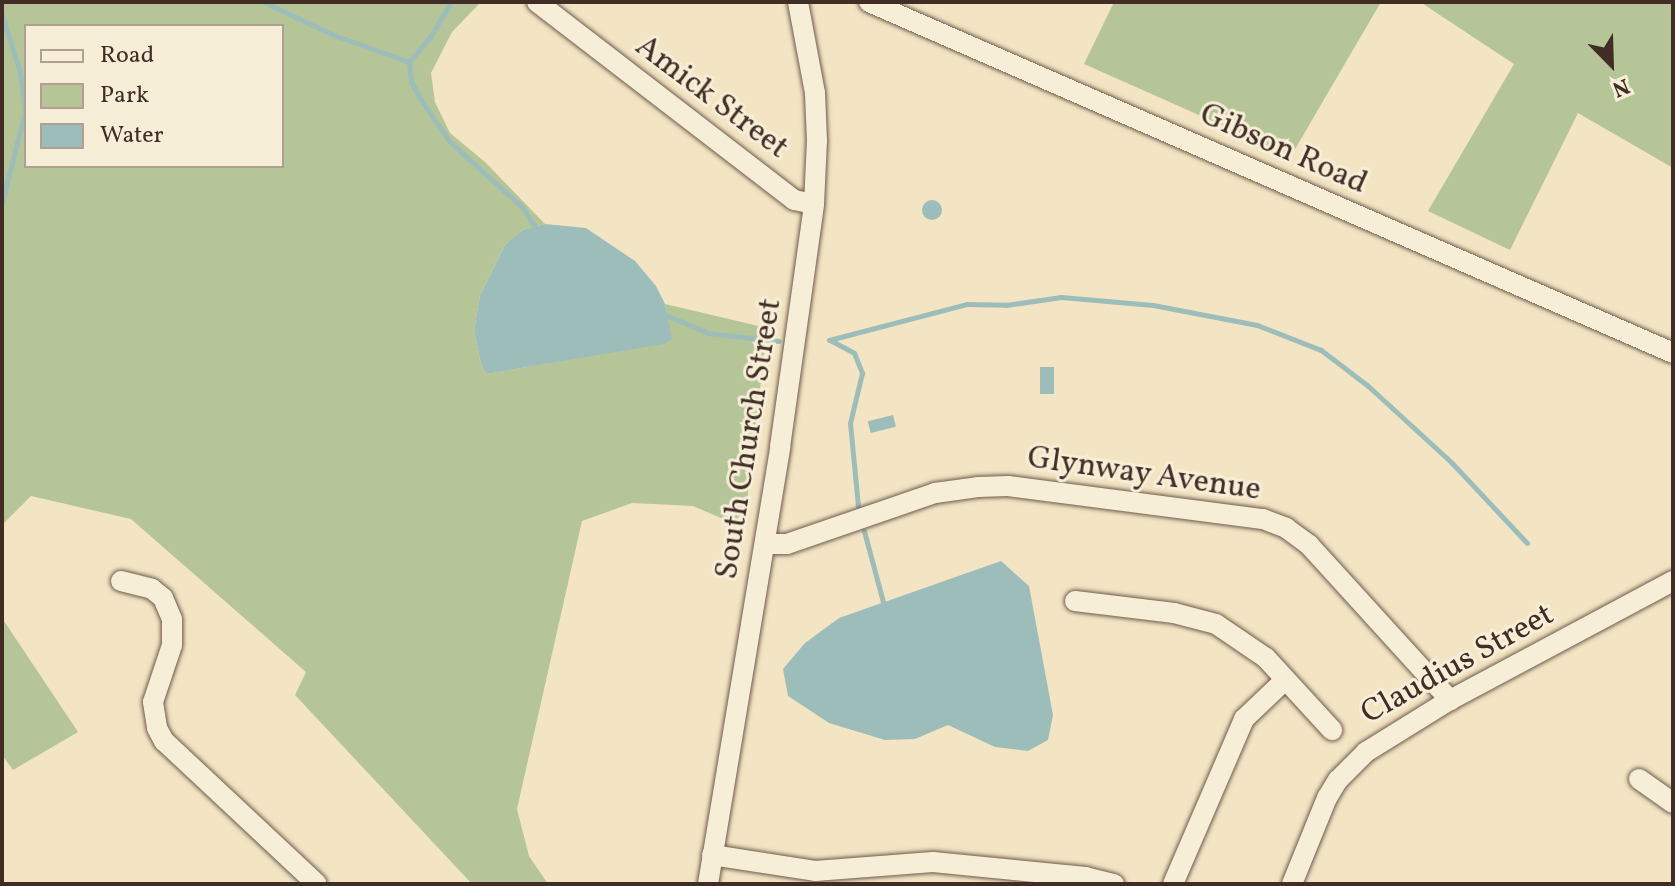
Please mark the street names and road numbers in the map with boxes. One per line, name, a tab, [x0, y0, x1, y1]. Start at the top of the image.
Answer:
street label: Amick Street	[627, 28, 795, 168]
street label: Gibson Road	[1193, 96, 1373, 204]
street label: South Church Street	[709, 296, 791, 582]
street label: Glynway Avenue	[1024, 440, 1264, 510]
street label: Claudius Street	[1355, 596, 1561, 734]

